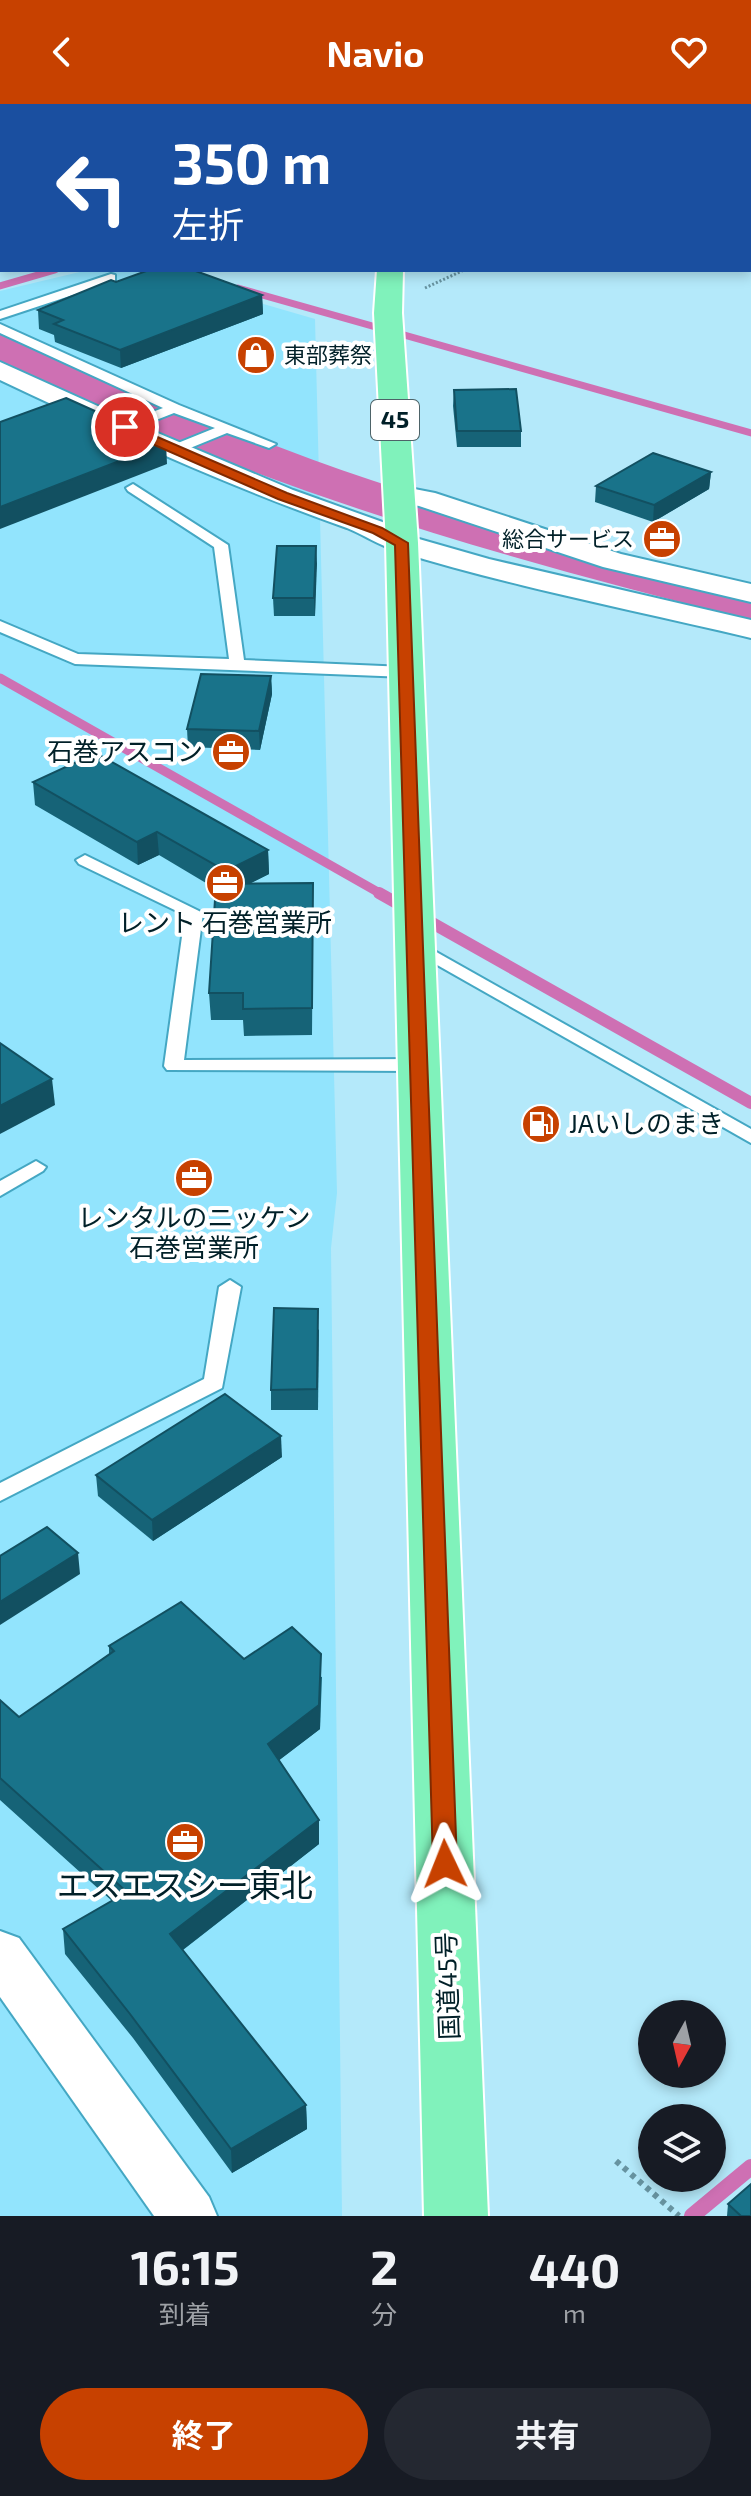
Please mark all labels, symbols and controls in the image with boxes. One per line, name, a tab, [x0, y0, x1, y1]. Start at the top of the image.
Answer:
icon: back	[40, 30, 84, 74]
icon: heart	[667, 30, 711, 74]
text: Navio	[327, 31, 424, 74]
text: 350 m	[172, 128, 331, 195]
icon: left	[40, 136, 144, 240]
text: 左折	[172, 202, 244, 245]
shop icon: 東部葬祭	[235, 334, 277, 376]
place label: 東部葬祭	[284, 341, 372, 367]
pin	[91, 393, 159, 461]
road number: 45	[371, 400, 419, 440]
icon: arrive	[103, 405, 147, 449]
office icon: 総合サービス	[641, 518, 683, 560]
place label: 総合サービス	[502, 525, 634, 551]
office icon: 石巻アスコン	[210, 731, 252, 773]
place label: 石巻アスコン	[47, 735, 203, 766]
office icon: レント 石巻営業所	[204, 862, 246, 904]
place label: レント 石巻営業所	[118, 906, 332, 937]
fuel station icon: JAいしのまき	[520, 1103, 562, 1145]
place label: JAいしのまき	[569, 1107, 724, 1138]
office icon: レンタルのニッケン 石巻営業所	[173, 1157, 215, 1199]
place label: レンタルのニッケン 石巻営業所	[77, 1201, 311, 1262]
office icon: エスエスシー東北	[164, 1821, 206, 1863]
position arrow	[403, 1822, 487, 1906]
place label: エスエスシー東北	[57, 1865, 313, 1903]
street label: 国道45号	[429, 1932, 464, 2041]
north arrow	[638, 2000, 726, 2088]
map controls	[638, 2000, 726, 2192]
button: layers	[638, 2104, 726, 2192]
text: 16:15	[131, 2237, 239, 2295]
text: 2	[370, 2237, 398, 2295]
text: 440	[529, 2240, 620, 2298]
text: m	[563, 2297, 586, 2328]
text: 到着	[159, 2298, 211, 2329]
text: 分	[371, 2298, 397, 2329]
button: 終了	[40, 2388, 368, 2480]
button: 共有	[384, 2388, 711, 2480]

